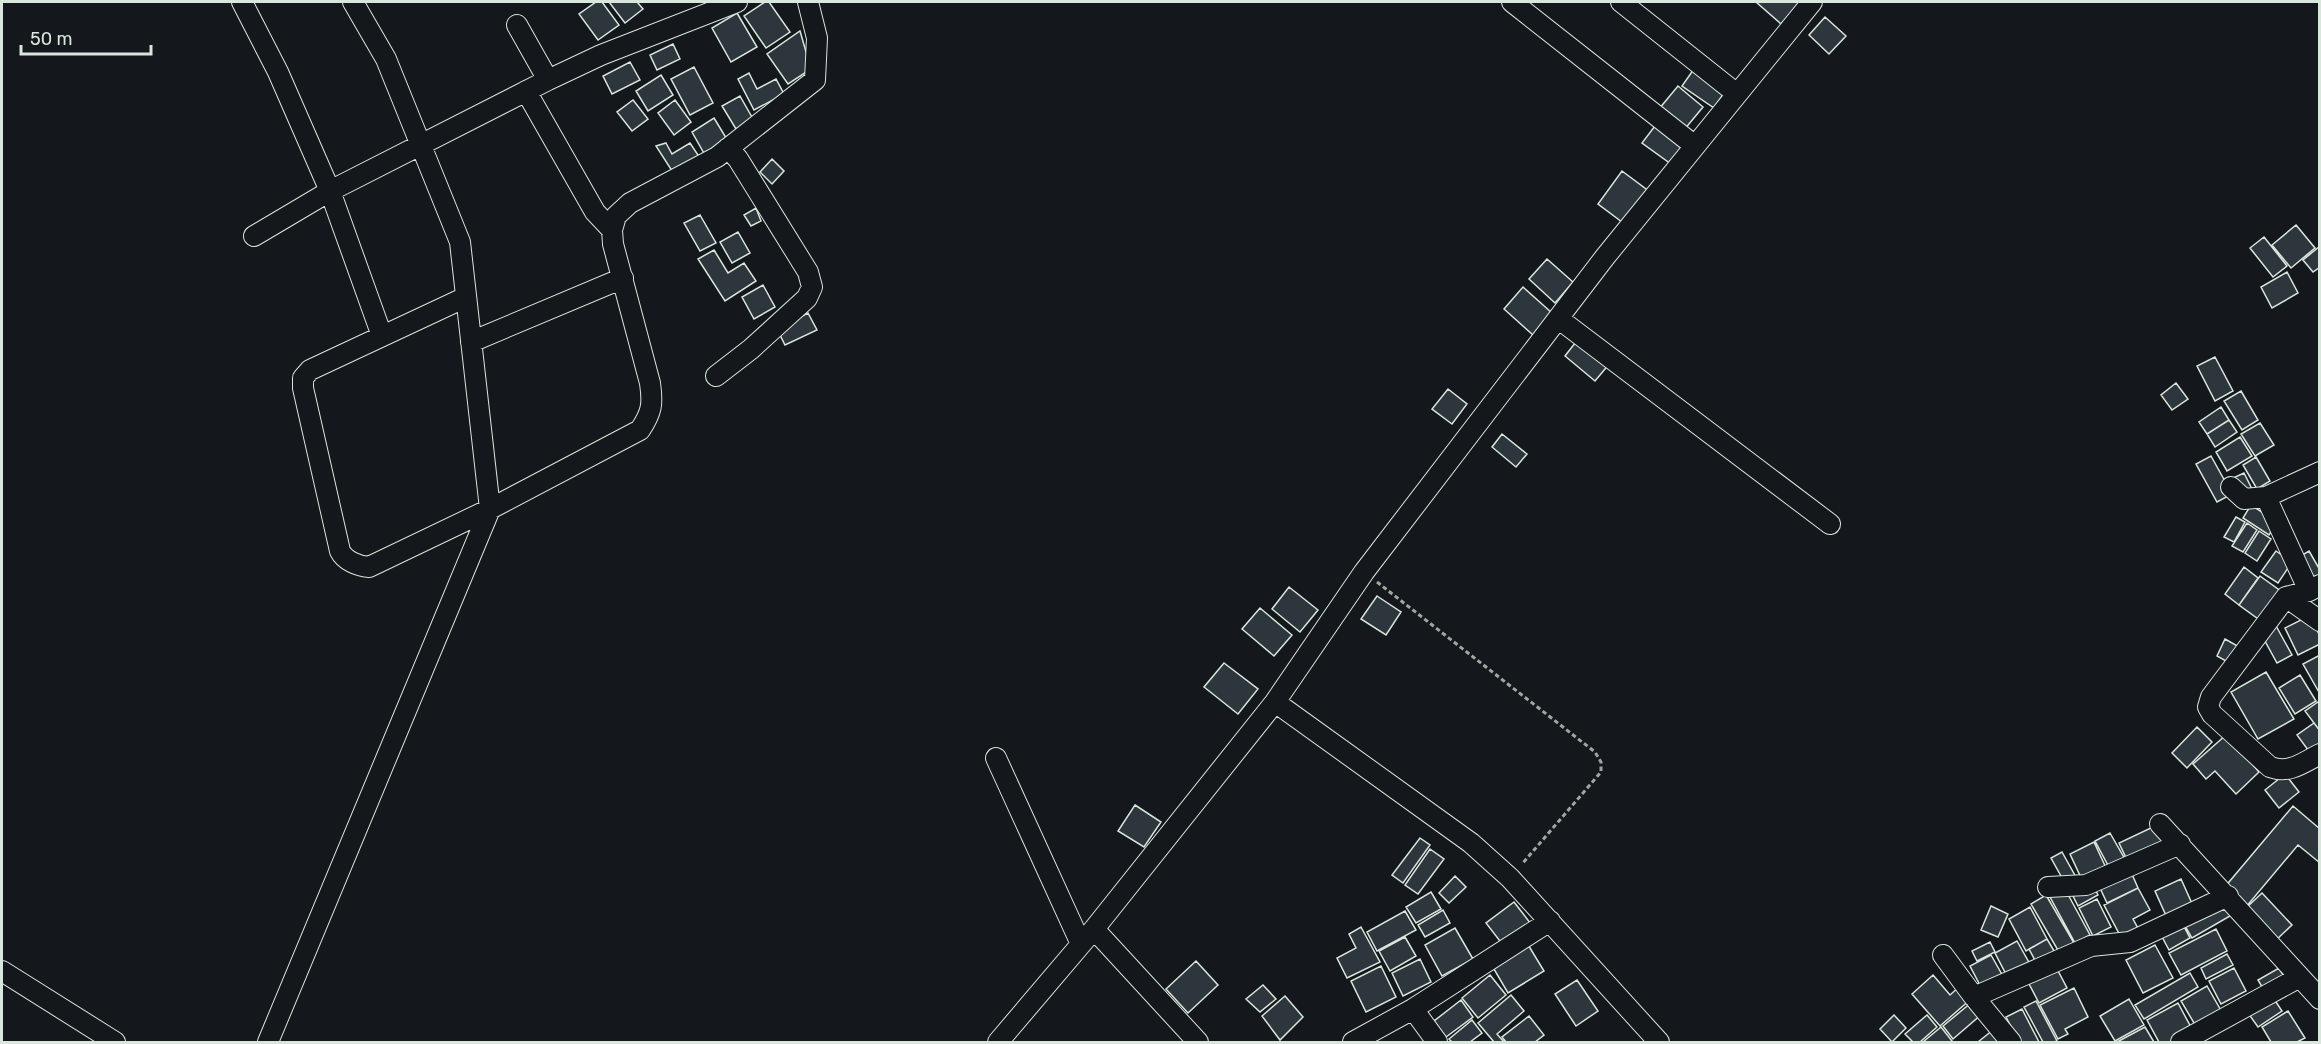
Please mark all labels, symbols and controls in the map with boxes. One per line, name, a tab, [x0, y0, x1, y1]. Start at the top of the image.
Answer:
scale bar	[21, 18, 152, 56]
text: 50 m	[30, 28, 73, 50]

